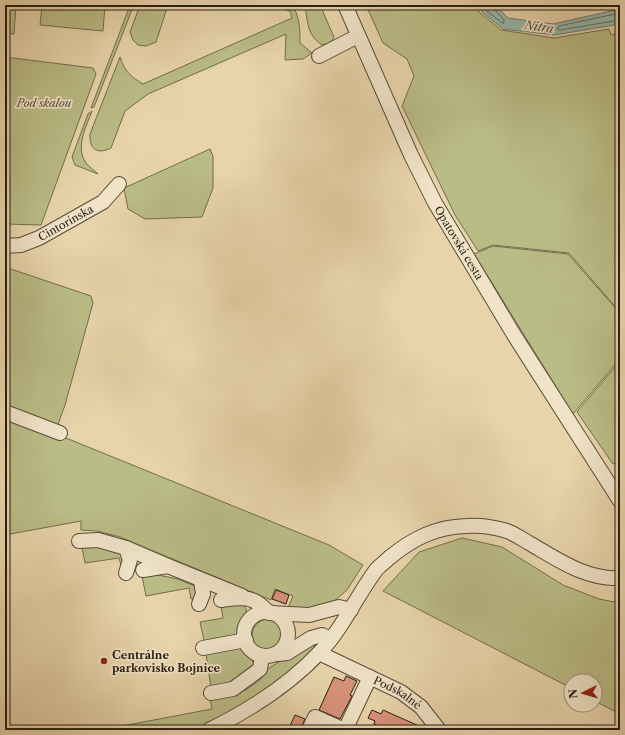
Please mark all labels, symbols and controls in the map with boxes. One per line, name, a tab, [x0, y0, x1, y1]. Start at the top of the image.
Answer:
water label: Nitra	[523, 17, 555, 36]
park label: Pod skalou	[16, 96, 72, 110]
street label: Cintorínska	[36, 202, 96, 244]
street label: Opatovská cesta	[431, 203, 486, 283]
place label: Centrálne parkovisko Bojnice	[112, 648, 221, 675]
marker: Centrálne parkovisko Bojnice	[99, 656, 109, 666]
street label: Podskalné	[371, 673, 424, 712]
north arrow	[563, 673, 603, 713]
text: N	[566, 688, 580, 699]

